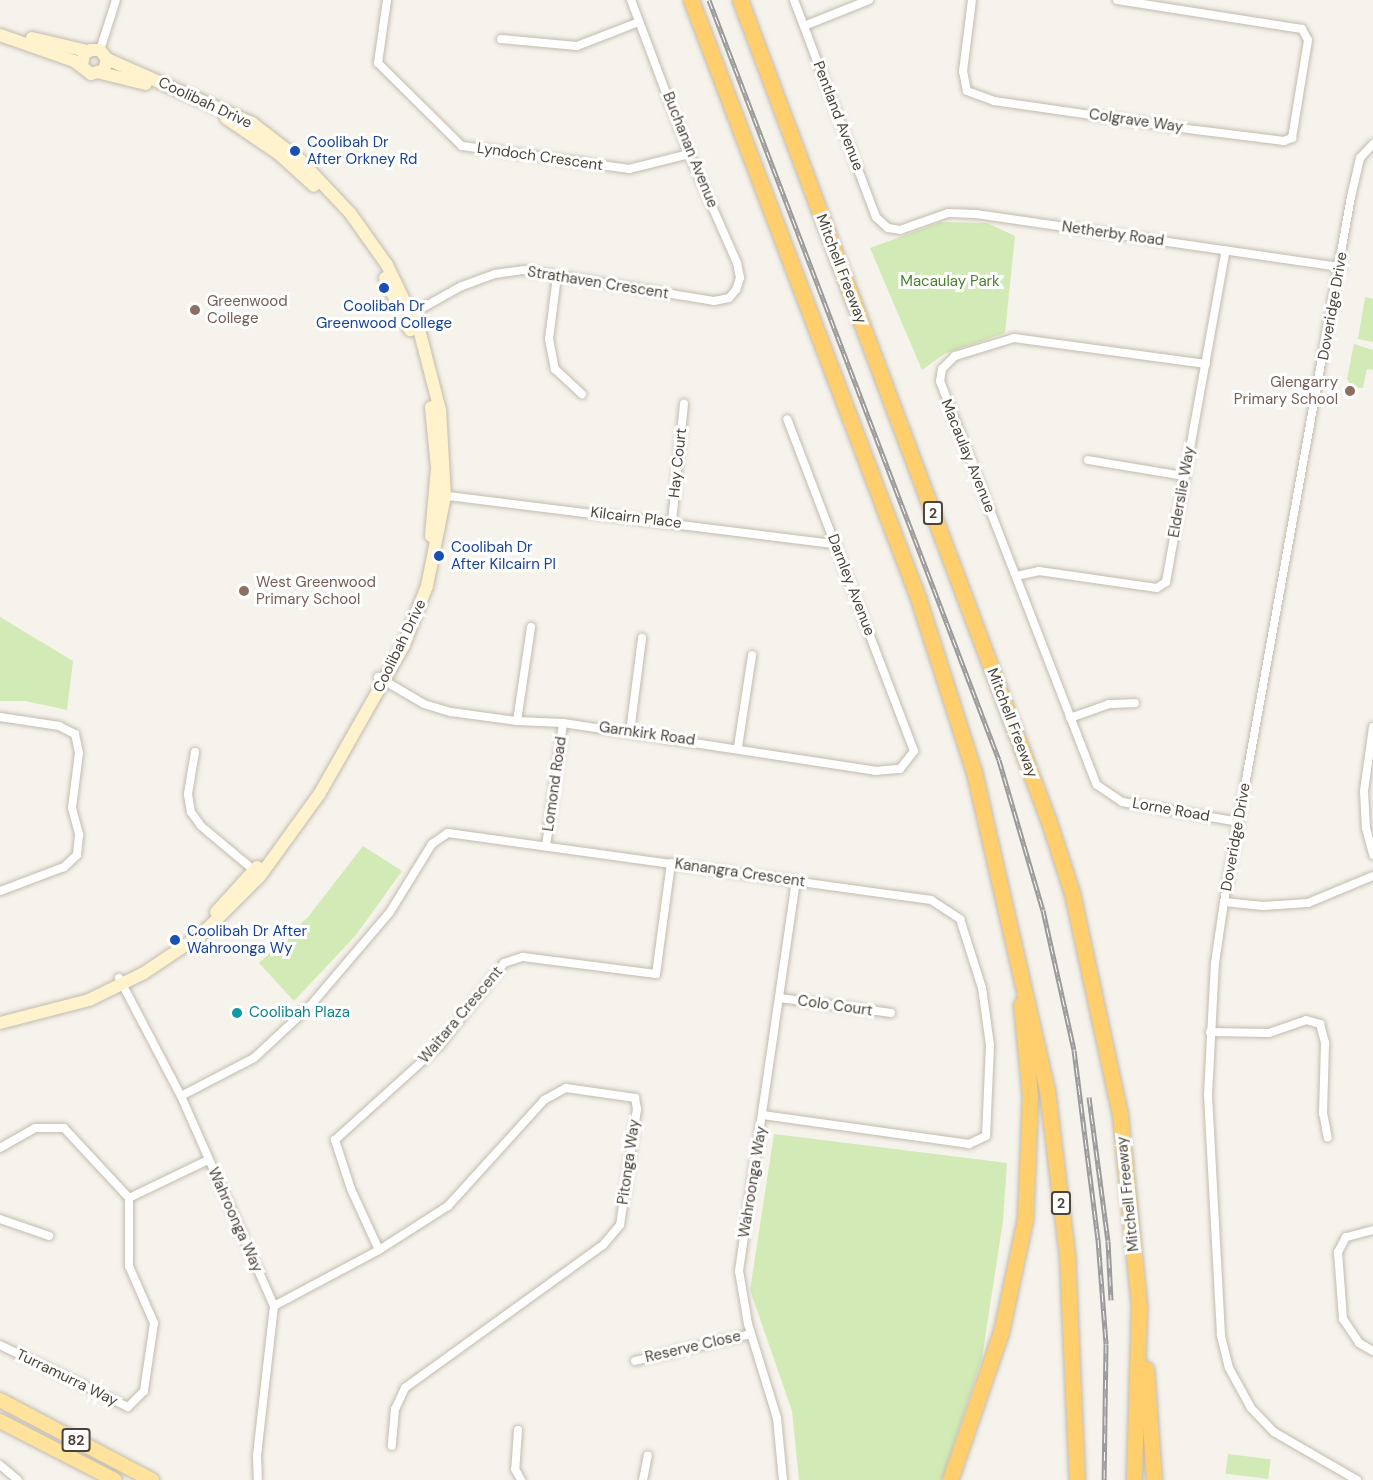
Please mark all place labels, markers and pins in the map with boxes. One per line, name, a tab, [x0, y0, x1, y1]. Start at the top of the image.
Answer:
place label: Coolibah Dr After Orkney Rd	[307, 133, 417, 168]
marker: Coolibah Dr After Orkney Rd	[288, 144, 302, 158]
marker: Coolibah Dr Greenwood College	[377, 281, 391, 295]
place label: Greenwood College	[207, 292, 288, 327]
place label: Coolibah Dr Greenwood College	[316, 297, 452, 332]
marker: Greenwood College	[188, 303, 202, 317]
place label: Glengarry Primary School	[1234, 373, 1338, 408]
marker: Glengarry Primary School	[1343, 384, 1357, 398]
place label: Coolibah Dr After Kilcairn Pl	[451, 538, 556, 573]
marker: Coolibah Dr After Kilcairn Pl	[432, 549, 446, 563]
place label: West Greenwood Primary School	[256, 573, 376, 608]
marker: West Greenwood Primary School	[237, 584, 251, 598]
place label: Coolibah Dr After Wahroonga Wy	[187, 922, 307, 957]
marker: Coolibah Dr After Wahroonga Wy	[168, 933, 182, 947]
place label: Coolibah Plaza	[249, 1004, 350, 1022]
marker: Coolibah Plaza	[230, 1006, 244, 1020]

